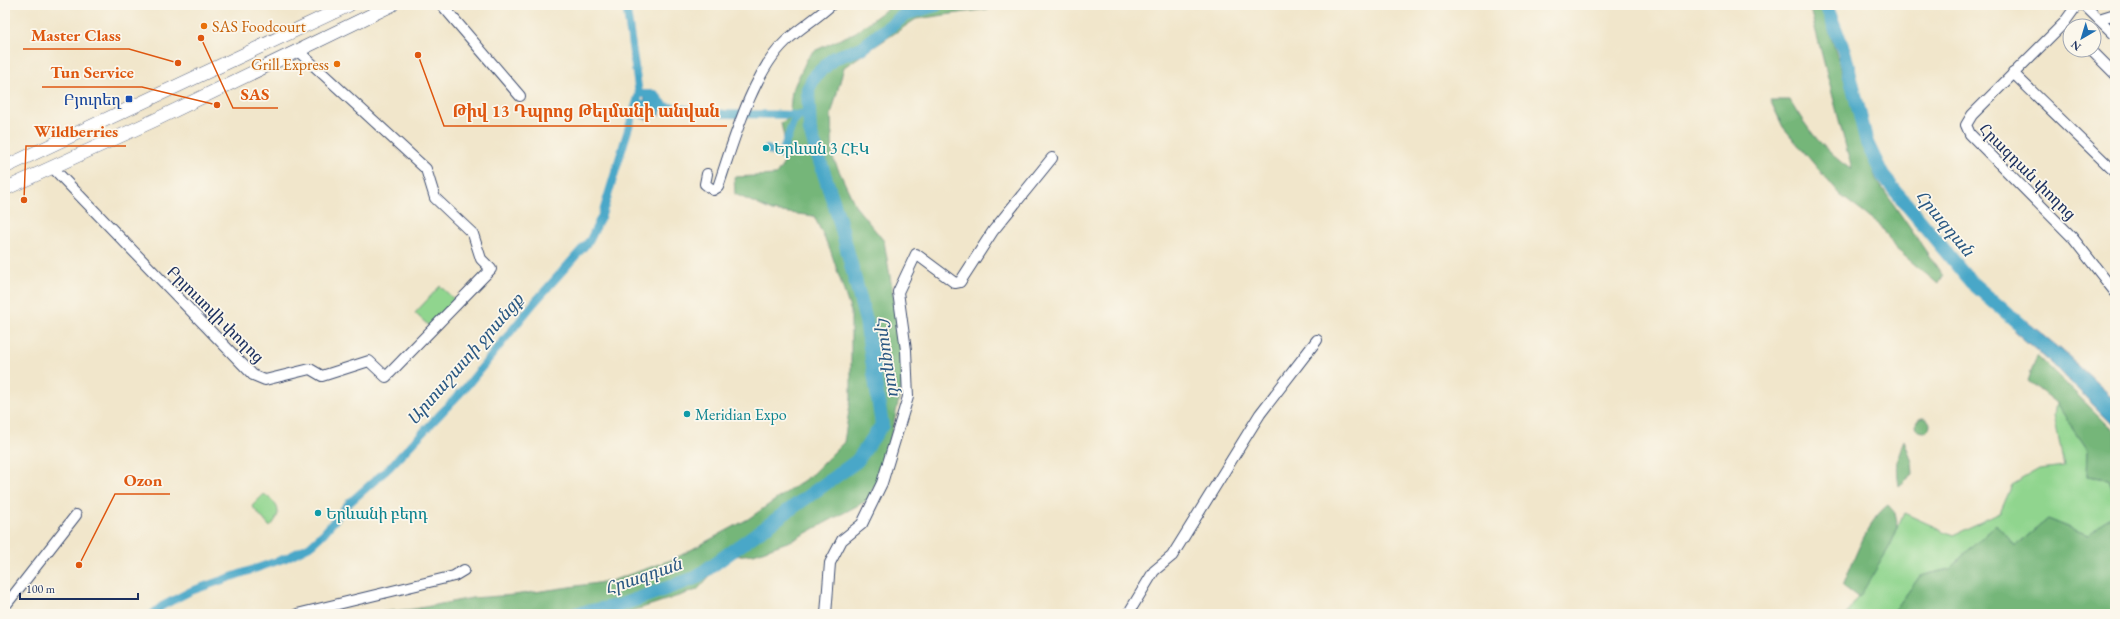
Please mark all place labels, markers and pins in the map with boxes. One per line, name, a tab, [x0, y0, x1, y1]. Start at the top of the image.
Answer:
place label: SAS Foodcourt	[212, 16, 306, 37]
callout: Master Class	[23, 20, 129, 49]
marker: SAS Foodcourt	[199, 21, 209, 31]
place label: Grill Express	[251, 54, 329, 75]
callout: Tun Service	[42, 58, 142, 87]
marker: Grill Express	[332, 59, 342, 69]
callout: SAS	[233, 79, 278, 108]
place label: Բյուրեղ	[64, 89, 121, 110]
marker: Բյուրեղ	[124, 94, 134, 104]
callout: Թիվ 13 Դպրոց Թելմանի անվան	[444, 97, 727, 126]
callout: Wildberries	[26, 117, 126, 146]
place label: Երևան 3 ՀԷԿ	[774, 138, 870, 159]
marker: Երևան 3 ՀԷԿ	[761, 143, 771, 153]
place label: Meridian Expo	[695, 404, 787, 425]
marker: Meridian Expo	[682, 409, 692, 419]
callout: Ozon	[115, 465, 170, 494]
place label: Երևանի բերդ	[326, 503, 428, 524]
marker: Երևանի բերդ	[313, 508, 323, 518]

